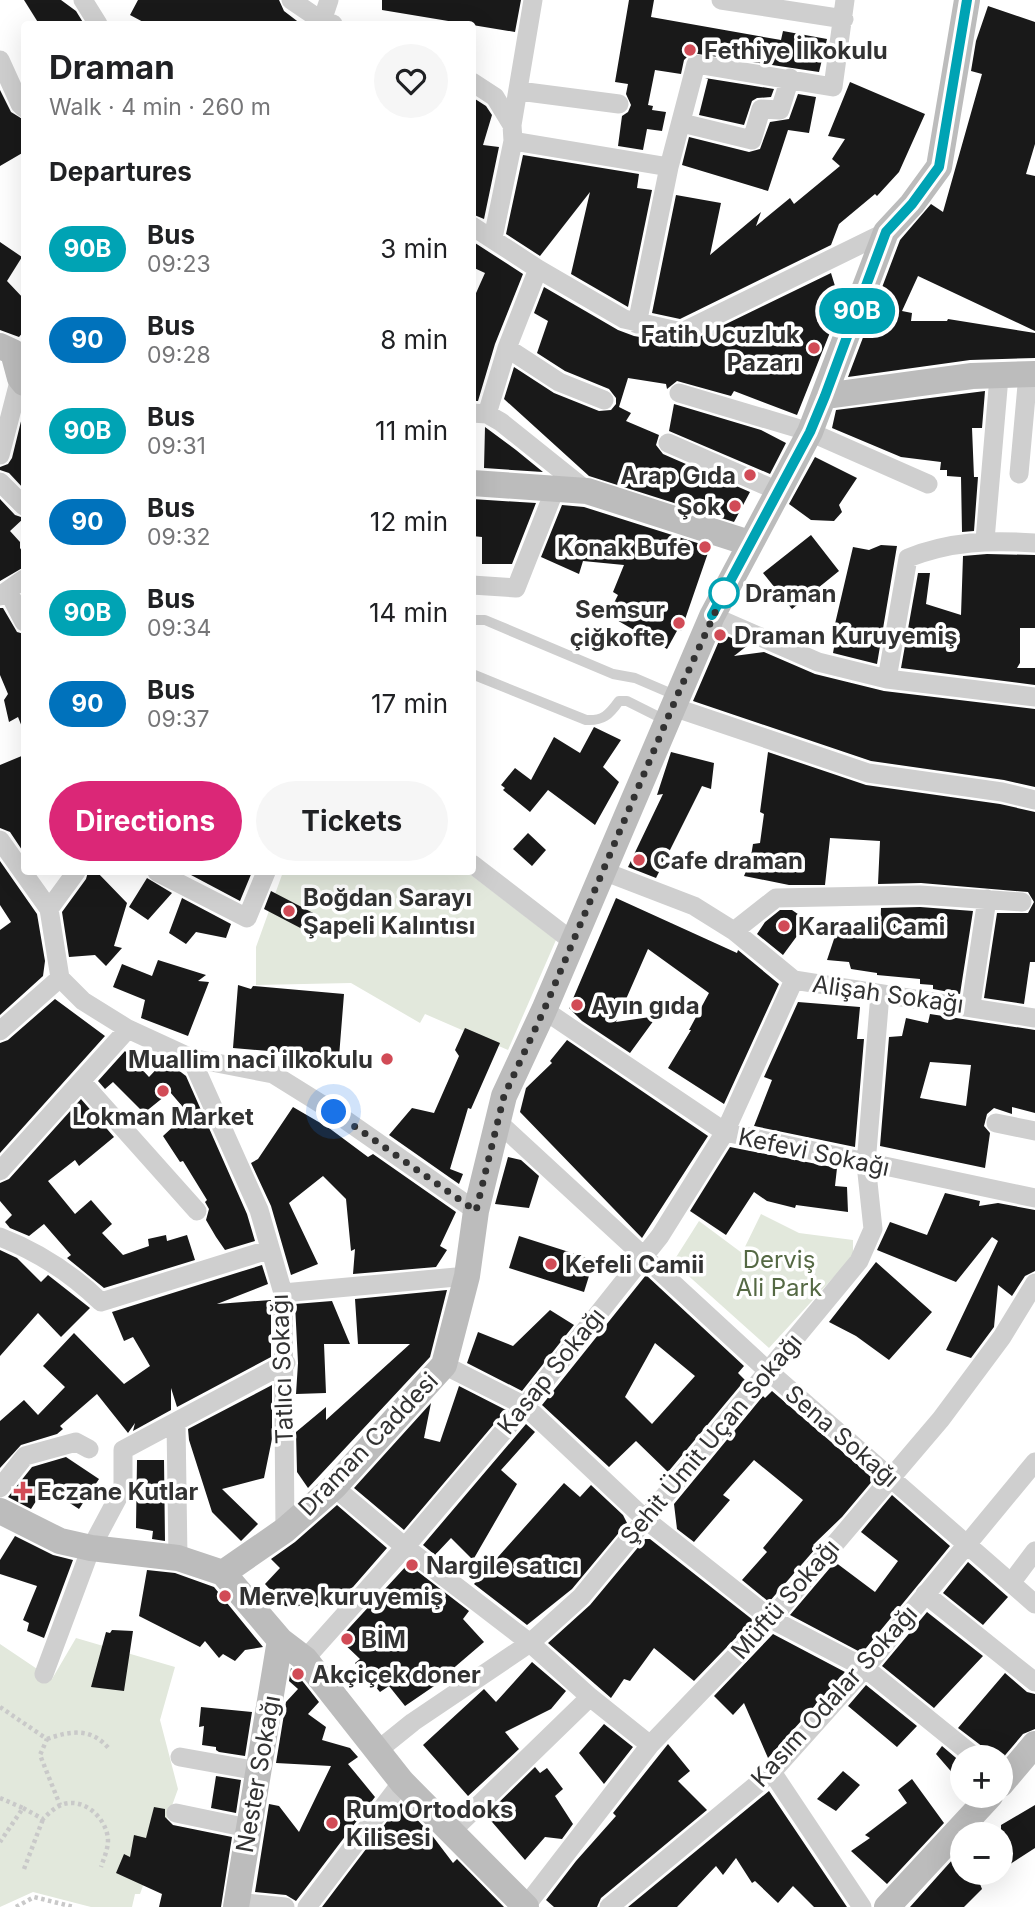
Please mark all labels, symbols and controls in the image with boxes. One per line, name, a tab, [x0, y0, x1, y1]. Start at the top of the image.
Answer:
place label: Fethiye İlkokulu	[704, 35, 888, 65]
marker: Fethiye İlkokulu	[682, 42, 698, 58]
button: heart	[374, 44, 448, 118]
text: Draman	[49, 47, 175, 87]
text: Walk · 4 min · 260 m	[49, 93, 271, 121]
text: Departures	[49, 156, 192, 187]
text: Bus	[147, 219, 195, 250]
text: 3 min	[380, 233, 448, 264]
text: 90B	[64, 234, 111, 263]
text: 09:23	[147, 250, 211, 278]
line badge: 90B	[817, 288, 897, 334]
text: 90B	[833, 296, 881, 325]
text: Bus	[147, 310, 195, 341]
place label: Fatih Ucuzluk Pazarı	[641, 320, 800, 377]
text: 8 min	[380, 324, 448, 355]
text: 90	[72, 325, 103, 354]
marker: Fatih Ucuzluk Pazarı	[806, 340, 822, 356]
text: 09:28	[147, 341, 211, 369]
text: Bus	[147, 401, 195, 432]
text: 11 min	[375, 415, 448, 446]
text: 90B	[64, 416, 111, 445]
text: 09:31	[147, 432, 206, 460]
place label: Arap Gıda	[620, 461, 736, 490]
marker: Arap Gıda	[742, 467, 758, 483]
text: Bus	[147, 492, 195, 523]
place label: Şok	[677, 492, 721, 521]
marker: Şok	[727, 498, 743, 514]
text: 12 min	[370, 506, 448, 537]
text: 90	[72, 507, 103, 536]
text: 09:32	[147, 523, 211, 551]
place label: Konak Bufe	[557, 533, 691, 562]
marker: Konak Bufe	[697, 539, 713, 555]
marker: Draman	[709, 578, 739, 608]
place label: Draman	[745, 579, 837, 608]
text: Bus	[147, 583, 195, 614]
place label: Semsur çiğkofte	[570, 595, 665, 652]
text: 14 min	[369, 597, 448, 628]
text: 90B	[64, 598, 111, 627]
text: 09:34	[147, 614, 211, 642]
marker: Semsur çiğkofte	[671, 615, 687, 631]
place label: Draman Kuruyemiş	[734, 621, 957, 650]
marker: Draman Kuruyemiş	[712, 627, 728, 643]
text: Bus	[147, 674, 195, 705]
text: 17 min	[371, 688, 448, 719]
text: 90	[72, 689, 103, 718]
text: 09:37	[147, 705, 210, 733]
button: Directions	[49, 781, 242, 861]
button: Tickets	[256, 781, 448, 861]
place label: Cafe draman	[653, 846, 803, 875]
marker: Cafe draman	[631, 852, 647, 868]
place label: Boğdan Sarayı Şapeli Kalıntısı	[303, 883, 475, 940]
marker: Boğdan Sarayı Şapeli Kalıntısı	[281, 903, 297, 919]
place label: Karaali Cami	[798, 912, 945, 941]
marker: Karaali Cami	[776, 918, 792, 934]
street label: Alişah Sokağı	[811, 969, 965, 1019]
place label: Ayın gıda	[591, 991, 700, 1020]
marker: Ayın gıda	[569, 997, 585, 1013]
place label: Muallim naci ilkokulu	[128, 1045, 373, 1074]
marker: Muallim naci ilkokulu	[379, 1051, 395, 1067]
marker: Lokman Market	[155, 1083, 171, 1099]
your location	[316, 1094, 351, 1129]
place label: Lokman Market	[72, 1102, 254, 1131]
street label: Kefevi Sokağı	[736, 1122, 892, 1182]
park label: Derviş Ali Park	[736, 1245, 822, 1302]
place label: Kefeli Camii	[565, 1250, 704, 1279]
marker: Kefeli Camii	[543, 1256, 559, 1272]
street label: Tatlıcı Sokağı	[265, 1294, 299, 1444]
street label: Kasap Sokağı	[491, 1302, 611, 1440]
street label: Şehit Ümit Uçan Sokağı	[614, 1328, 808, 1550]
street label: Draman Caddesi	[292, 1366, 444, 1522]
street label: Sena Sokağı	[779, 1379, 905, 1493]
place label: Eczane Kutlar	[37, 1477, 199, 1506]
marker: Eczane Kutlar	[15, 1483, 31, 1499]
street label: Müftü Sokağı	[725, 1533, 845, 1665]
place label: Nargile satıcı	[426, 1551, 579, 1580]
marker: Nargile satıcı	[404, 1557, 420, 1573]
place label: Merve kuruyemiş	[239, 1582, 443, 1611]
marker: Merve kuruyemiş	[217, 1588, 233, 1604]
street label: Kasım Odalar Sokağı	[745, 1599, 923, 1793]
place label: BİM	[361, 1624, 406, 1654]
marker: BİM	[339, 1631, 355, 1647]
place label: Akçiçek doner	[312, 1660, 481, 1689]
marker: Akçiçek doner	[290, 1666, 306, 1682]
street label: Nester Sokağı	[230, 1693, 286, 1855]
map controls	[950, 1745, 1013, 1885]
button: +	[950, 1745, 1013, 1808]
place label: Rum Ortodoks Kilisesi	[346, 1795, 514, 1852]
marker: Rum Ortodoks Kilisesi	[324, 1815, 340, 1831]
button: −	[950, 1822, 1013, 1885]

